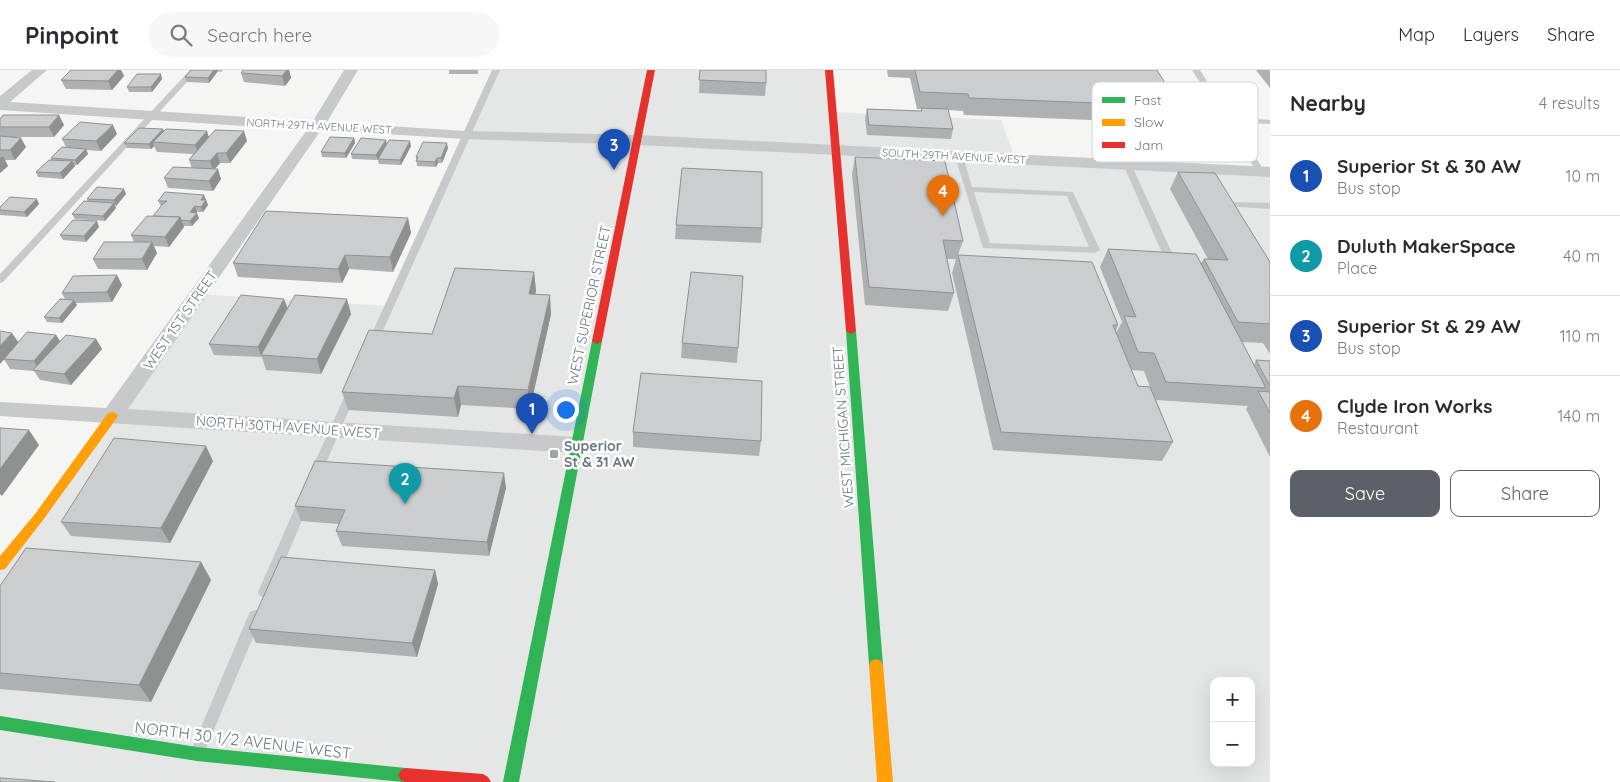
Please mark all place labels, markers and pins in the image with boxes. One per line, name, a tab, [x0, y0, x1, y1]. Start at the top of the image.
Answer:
pin: 3	[598, 129, 630, 170]
pin: 4	[927, 175, 959, 216]
pin: 1	[516, 393, 548, 434]
place label: Superior St & 31 AW	[564, 437, 635, 471]
marker: Superior St & 31 AW	[548, 448, 560, 460]
pin: 2	[389, 463, 421, 504]

